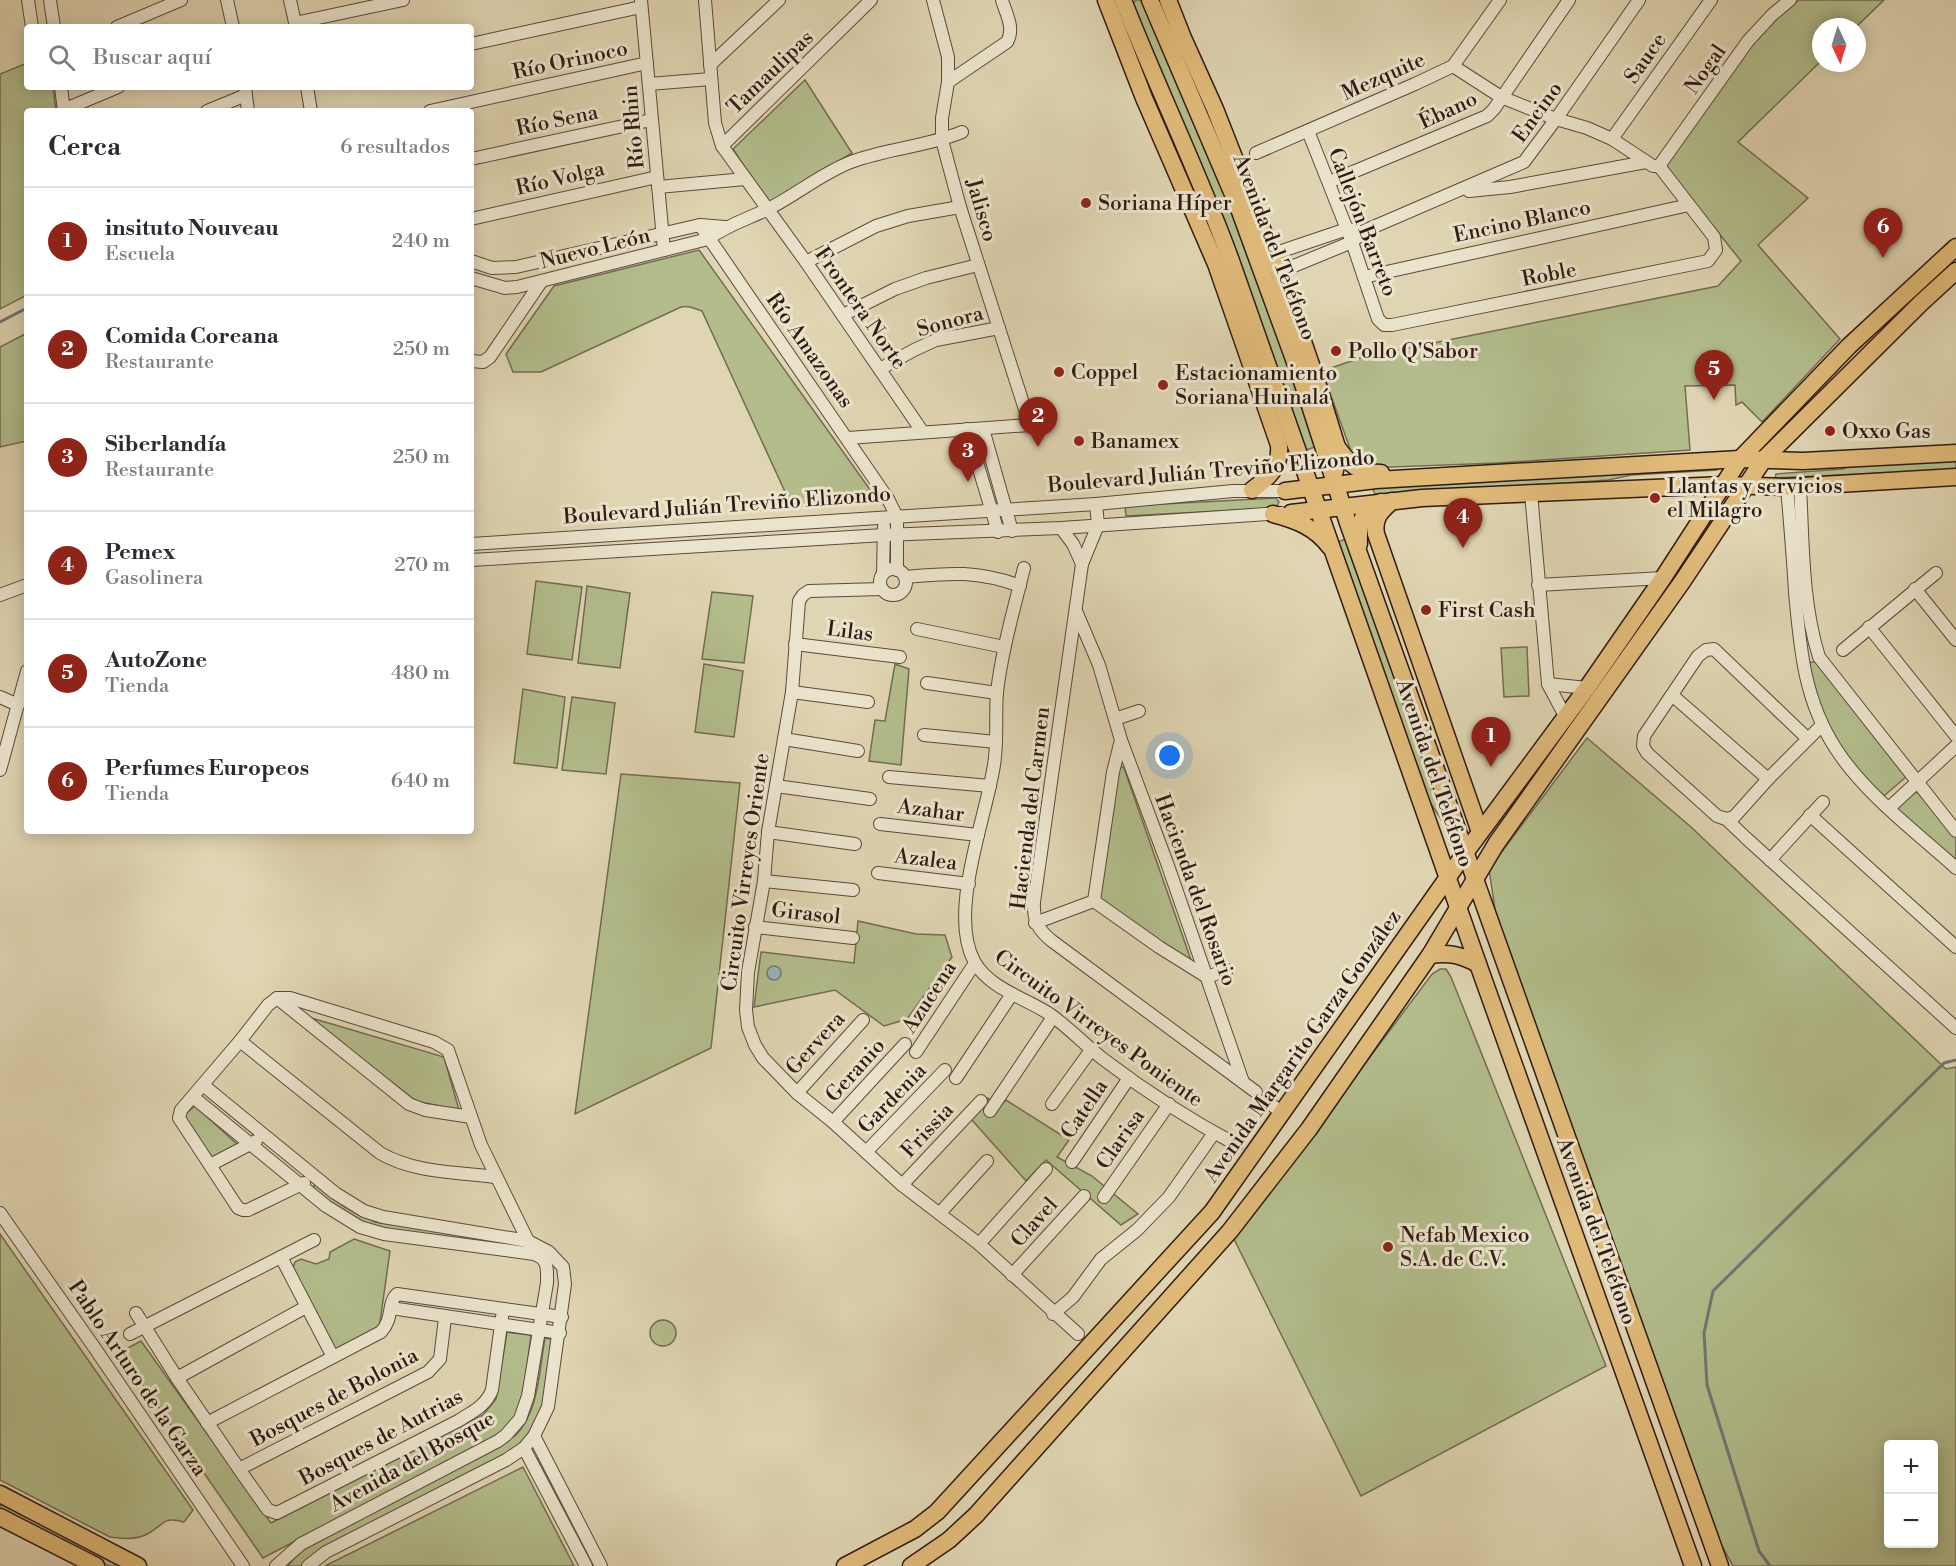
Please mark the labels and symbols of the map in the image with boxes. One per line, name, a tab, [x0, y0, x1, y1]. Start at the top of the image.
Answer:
north arrow	[1812, 18, 1866, 72]
street label: Tamaulipas	[722, 25, 819, 120]
street label: Sauce	[1619, 28, 1672, 89]
street label: Río Orinoco	[510, 36, 630, 86]
street label: Nogal	[1679, 40, 1732, 100]
street label: Mezquite	[1338, 47, 1429, 107]
street label: Encino	[1507, 77, 1569, 148]
street label: Río Rhin	[617, 83, 651, 170]
street label: Ébano	[1414, 84, 1482, 136]
street label: Río Sena	[514, 100, 601, 142]
street label: Callejón Barreto	[1322, 144, 1402, 300]
street label: Avenida del Teléfono	[1226, 150, 1322, 344]
street label: Río Volga	[513, 156, 607, 202]
street label: Jalisco	[959, 175, 1002, 245]
place label: Soriana Híper	[1098, 191, 1232, 217]
street label: Encino Blanco	[1451, 195, 1593, 249]
marker: Soriana Híper	[1079, 196, 1093, 210]
pin: 6	[1864, 208, 1902, 258]
street label: Nuevo León	[537, 223, 654, 275]
street label: Frontera Norte	[808, 242, 912, 375]
street label: Roble	[1520, 257, 1579, 293]
street label: Río Amazonas	[760, 288, 859, 413]
street label: Sonora	[914, 301, 987, 343]
place label: Pollo Q'Sabor	[1348, 339, 1478, 365]
marker: Pollo Q'Sabor	[1329, 344, 1343, 358]
pin: 5	[1694, 350, 1734, 400]
place label: Coppel	[1071, 360, 1138, 386]
place label: Estacionamiento Soriana Huinalá	[1175, 361, 1337, 411]
marker: Coppel	[1052, 365, 1066, 379]
marker: Estacionamiento Soriana Huinalá	[1156, 378, 1170, 392]
pin: 2	[1018, 398, 1058, 447]
place label: Oxxo Gas	[1842, 419, 1931, 445]
marker: Oxxo Gas	[1823, 424, 1837, 438]
place label: Banamex	[1090, 429, 1179, 455]
pin: 3	[948, 432, 988, 482]
marker: Banamex	[1072, 434, 1086, 448]
street label: Boulevard Julián Treviño Elizondo	[1046, 445, 1376, 499]
place label: Llantas y servicios el Milagro	[1667, 474, 1842, 524]
street label: Boulevard Julián Treviño Elizondo	[562, 482, 892, 530]
marker: Llantas y servicios el Milagro	[1648, 491, 1662, 505]
pin: 4	[1444, 498, 1482, 548]
place label: First Cash	[1438, 598, 1536, 624]
marker: First Cash	[1419, 603, 1433, 617]
street label: Lilas	[825, 616, 875, 648]
street label: Avenida del Teléfono	[1389, 675, 1478, 871]
street label: Hacienda del Carmen	[1006, 705, 1056, 911]
pin: 1	[1472, 718, 1510, 767]
your location	[1155, 741, 1184, 770]
street label: Circuito Virreyes Oriente	[716, 751, 776, 993]
street label: Hacienda del Rosario	[1148, 791, 1242, 990]
street label: Azahar	[895, 794, 966, 828]
street label: Azalea	[892, 843, 959, 877]
street label: Girasol	[770, 897, 842, 931]
street label: Avenida Margarito Garza González	[1198, 905, 1407, 1189]
street label: Circuito Virreyes Poniente	[989, 944, 1208, 1113]
street label: Azucena	[896, 956, 963, 1039]
street label: Gervera	[781, 1006, 851, 1081]
street label: Geranio	[820, 1033, 891, 1108]
street label: Gardenia	[853, 1058, 933, 1139]
street label: Catella	[1056, 1075, 1114, 1144]
street label: Frissia	[896, 1097, 960, 1164]
street label: Clarisa	[1091, 1104, 1151, 1175]
street label: Avenida del Teléfono	[1550, 1133, 1642, 1328]
street label: Clavel	[1006, 1192, 1064, 1253]
place label: Nefab Mexico S.A. de C.V.	[1400, 1223, 1530, 1273]
marker: Nefab Mexico S.A. de C.V.	[1381, 1240, 1395, 1254]
street label: Pablo Arturo de la Garza	[62, 1276, 213, 1482]
street label: Bosques de Bolonia	[245, 1342, 423, 1454]
street label: Bosques de Autrias	[294, 1384, 468, 1492]
street label: Avenida del Bosque	[324, 1406, 500, 1519]

